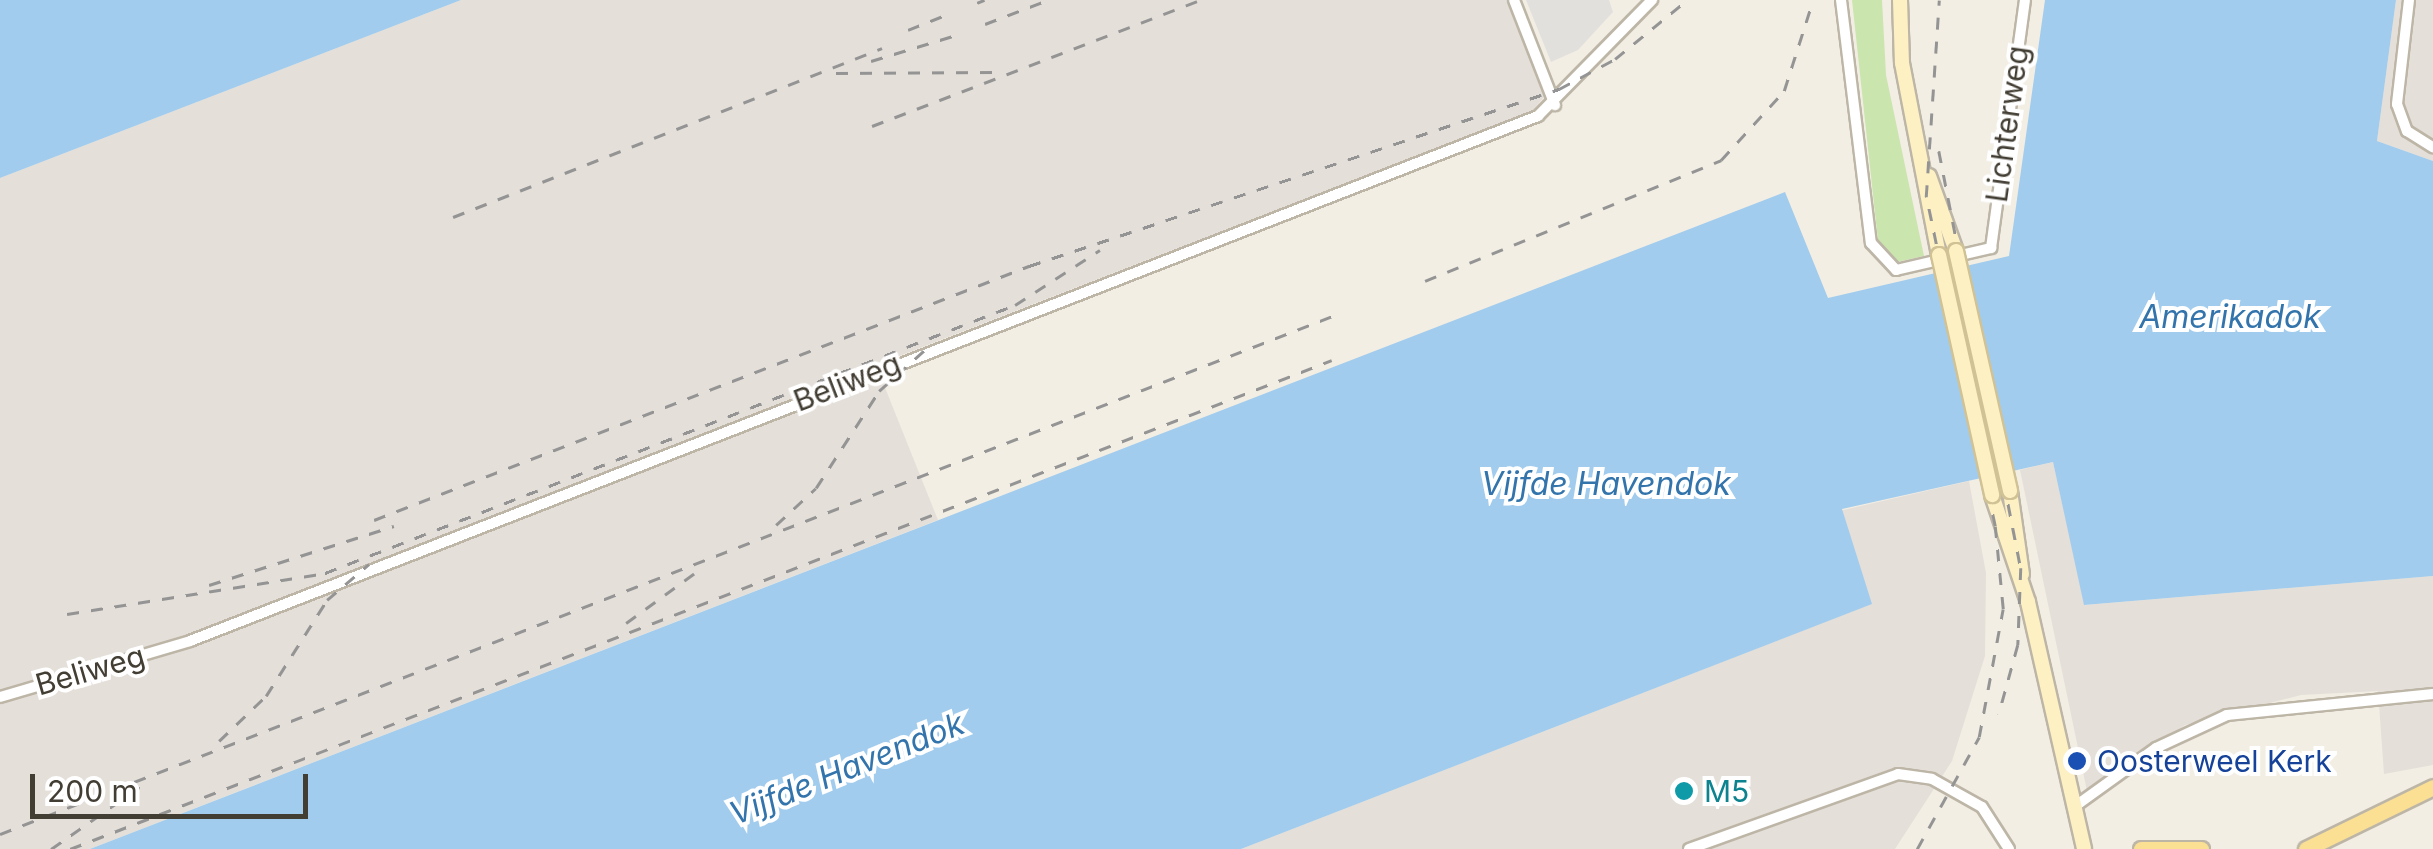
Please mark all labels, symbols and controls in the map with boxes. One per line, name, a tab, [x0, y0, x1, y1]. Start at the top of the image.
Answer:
street label: Lichterweg	[1978, 43, 2036, 205]
water label: Amerikadok	[2139, 298, 2321, 336]
street label: Beliweg	[788, 345, 906, 419]
water label: Vijfde Havendok	[1481, 465, 1731, 503]
street label: Beliweg	[31, 637, 149, 703]
water label: Vijfde Havendok	[724, 704, 970, 834]
place label: Oosterweel Kerk	[2097, 743, 2332, 779]
marker: Oosterweel Kerk	[2066, 750, 2088, 772]
scale bar	[35, 754, 312, 816]
text: 200 m	[47, 773, 138, 809]
place label: M5	[1704, 773, 1749, 809]
marker: M5	[1673, 780, 1695, 802]

